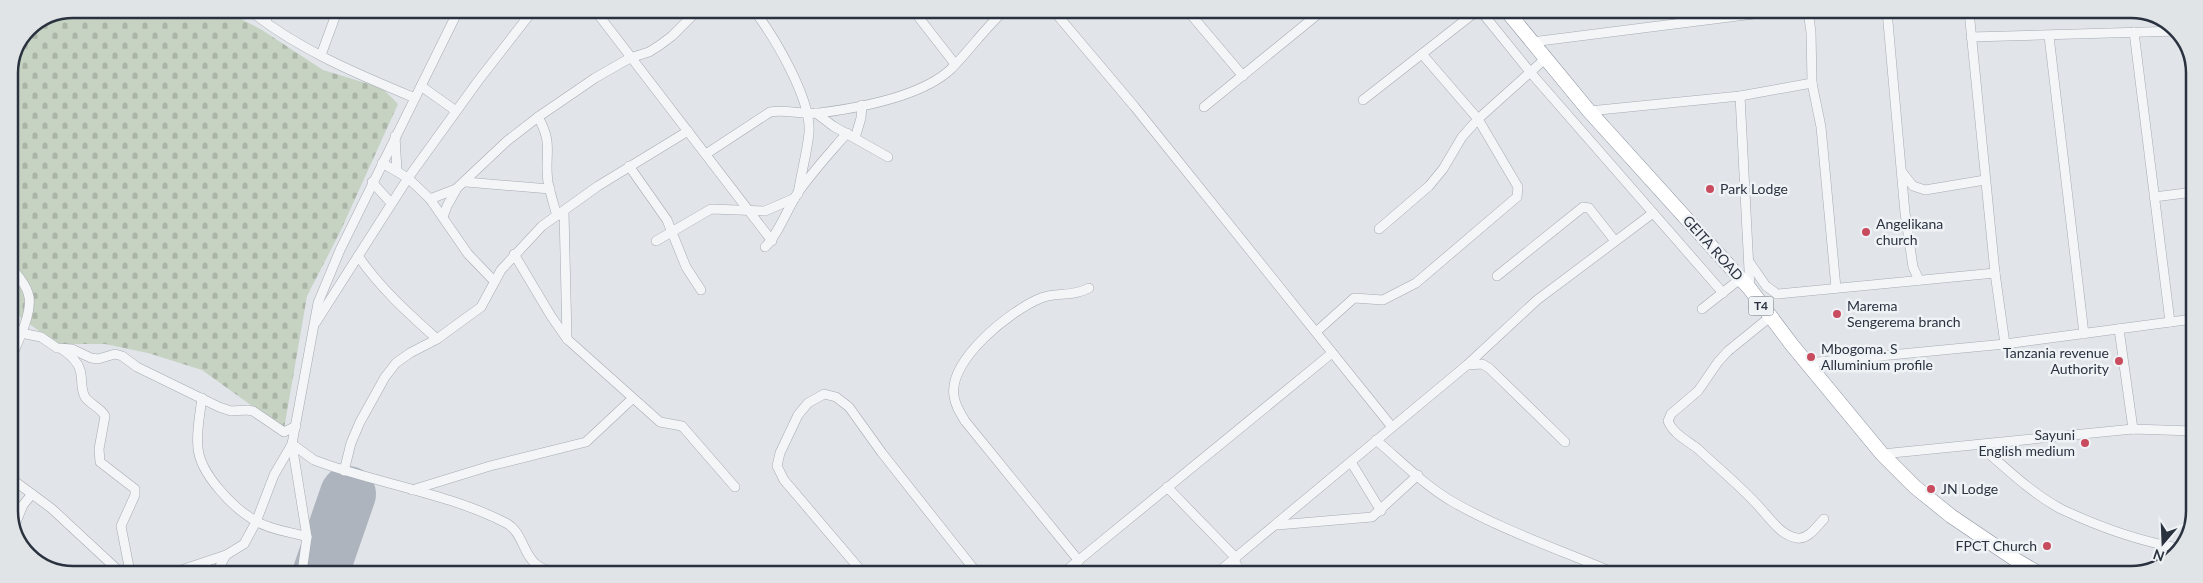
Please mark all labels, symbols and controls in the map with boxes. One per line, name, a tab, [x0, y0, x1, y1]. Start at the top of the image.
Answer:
place label: Park Lodge	[1720, 180, 1788, 197]
marker: Park Lodge	[1704, 183, 1716, 195]
street label: GEITA ROAD	[1680, 212, 1747, 284]
place label: Angelikana church	[1876, 215, 1943, 248]
marker: Angelikana church	[1860, 226, 1872, 238]
road number: T4	[1748, 296, 1774, 316]
place label: Marema Sengerema branch	[1847, 297, 1961, 330]
marker: Marema Sengerema branch	[1831, 308, 1843, 320]
place label: Mbogoma. S Alluminium profile	[1821, 340, 1933, 373]
place label: Tanzania revenue Authority	[2003, 344, 2110, 377]
marker: Mbogoma. S Alluminium profile	[1805, 351, 1817, 363]
marker: Tanzania revenue Authority	[2113, 355, 2125, 367]
place label: Sayuni English medium	[1978, 426, 2075, 459]
marker: Sayuni English medium	[2079, 437, 2091, 449]
place label: JN Lodge	[1941, 480, 1998, 497]
marker: JN Lodge	[1925, 483, 1937, 495]
north arrow	[2138, 518, 2188, 568]
place label: FPCT Church	[1956, 537, 2037, 554]
marker: FPCT Church	[2041, 540, 2053, 552]
text: N	[2151, 546, 2166, 566]

